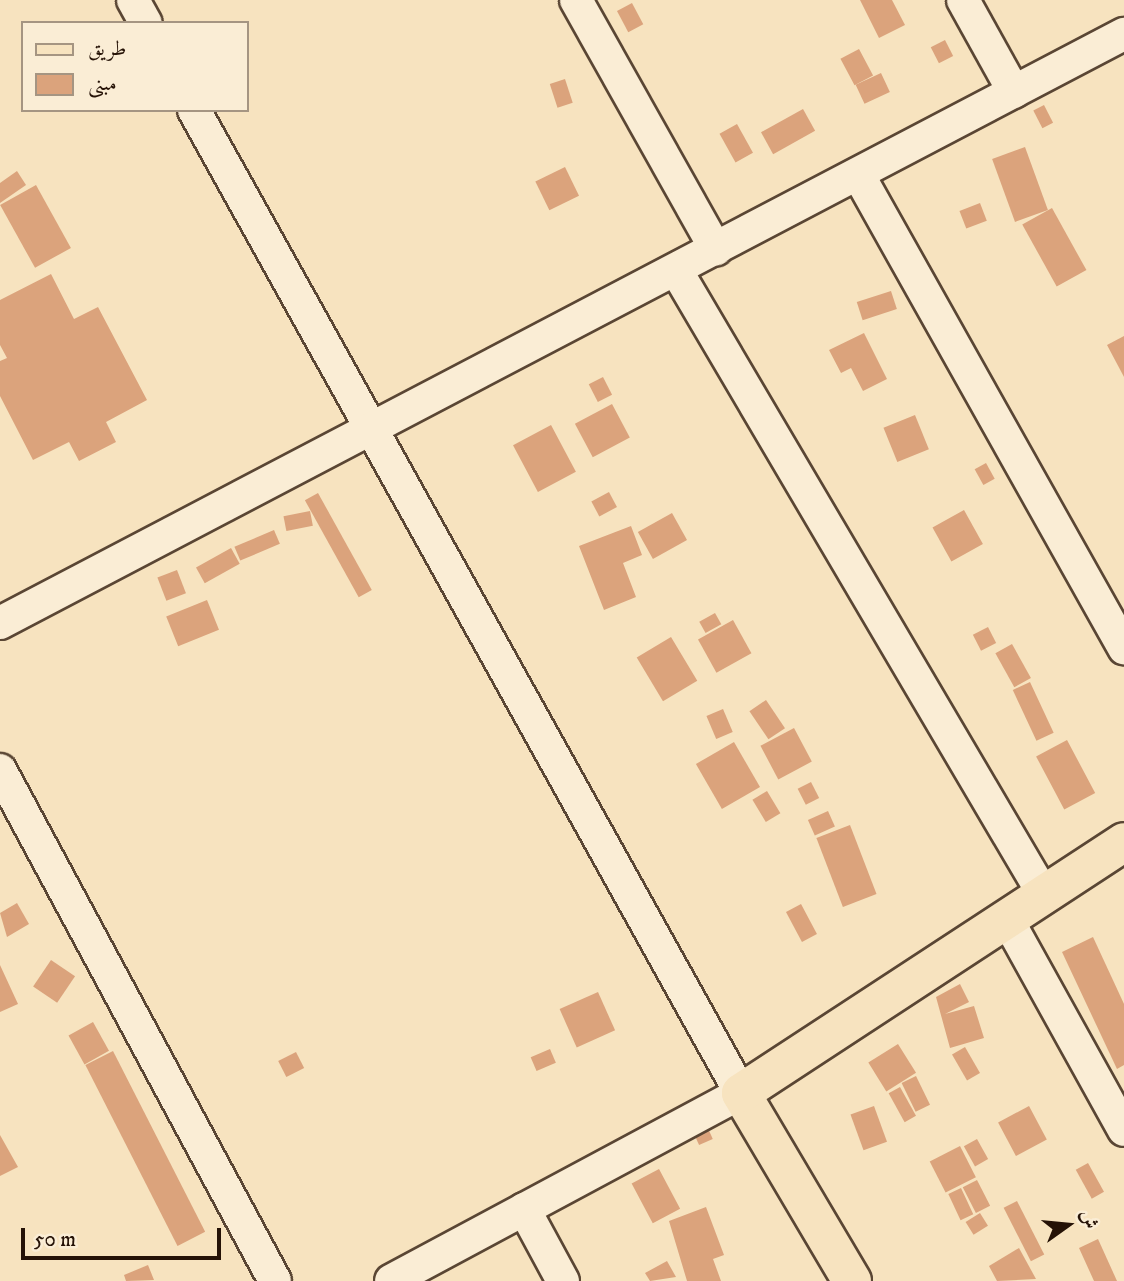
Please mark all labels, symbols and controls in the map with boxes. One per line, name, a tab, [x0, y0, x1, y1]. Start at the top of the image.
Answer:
legend	[21, 21, 248, 112]
text: طريق	[88, 36, 126, 62]
text: مبنى	[88, 71, 117, 97]
north arrow	[1033, 1190, 1103, 1260]
text: ش	[1075, 1207, 1102, 1232]
scale bar	[24, 1214, 224, 1258]
text: 50 m	[34, 1227, 76, 1253]

